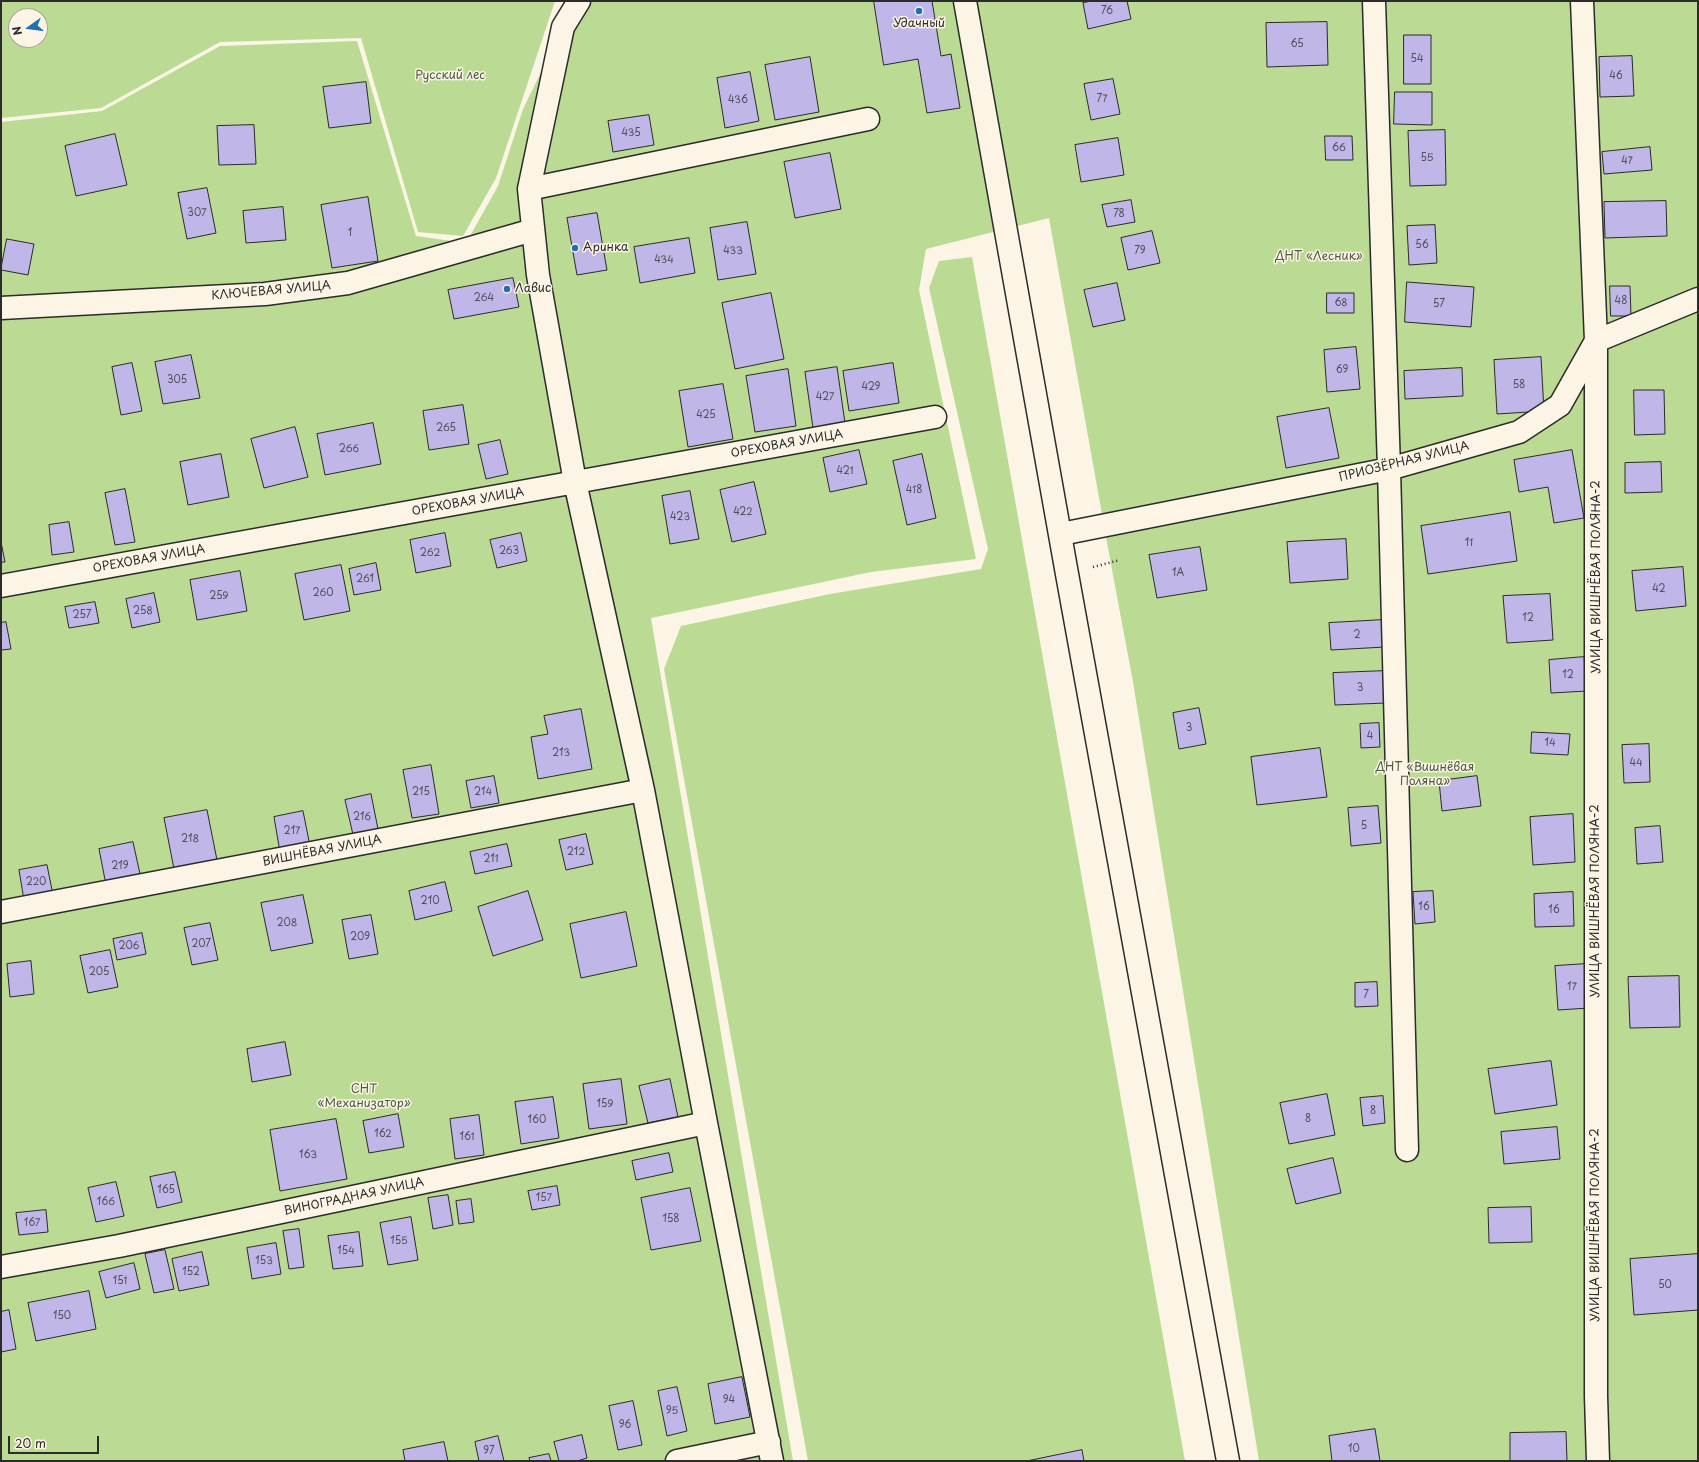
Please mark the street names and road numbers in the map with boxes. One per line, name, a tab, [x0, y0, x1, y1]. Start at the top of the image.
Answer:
street label: КЛЮЧЕВАЯ УЛИЦА	[211, 279, 331, 303]
street label: ОРЕХОВАЯ УЛИЦА	[730, 427, 844, 461]
street label: ПРИОЗЁРНАЯ УЛИЦА	[1337, 439, 1471, 485]
street label: УЛИЦА ВИШНЁВАЯ ПОЛЯНА-2	[1590, 480, 1604, 674]
street label: ОРЕХОВАЯ УЛИЦА	[411, 485, 525, 519]
street label: ОРЕХОВАЯ УЛИЦА	[92, 542, 206, 576]
street label: УЛИЦА ВИШНЁВАЯ ПОЛЯНА-2	[1589, 804, 1603, 998]
street label: ВИШНЁВАЯ УЛИЦА	[261, 832, 383, 870]
street label: УЛИЦА ВИШНЁВАЯ ПОЛЯНА-2	[1589, 1128, 1603, 1322]
street label: ВИНОГРАДНАЯ УЛИЦА	[283, 1175, 425, 1219]

